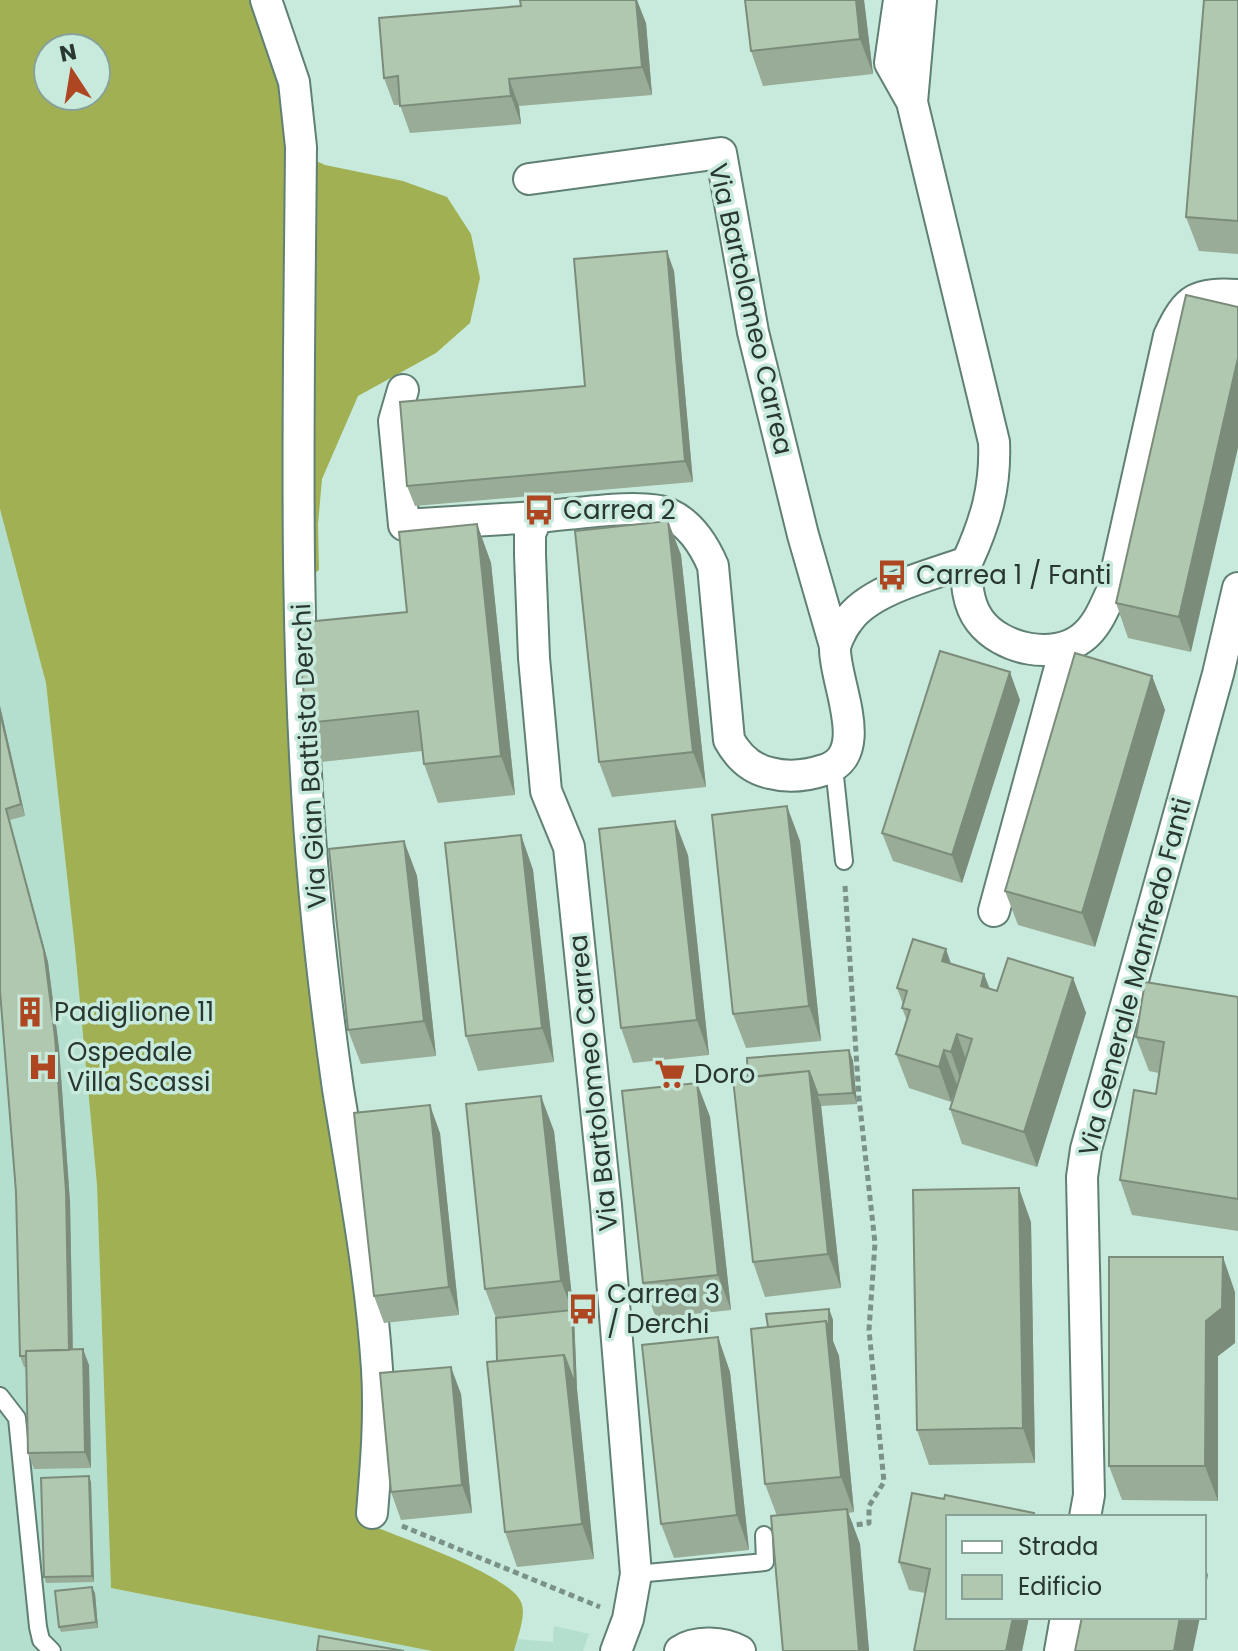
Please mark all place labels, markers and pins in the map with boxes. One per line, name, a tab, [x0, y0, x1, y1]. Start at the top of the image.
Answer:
place label: Carrea 2	[563, 492, 676, 528]
bus stop icon: Carrea 2	[522, 493, 556, 527]
place label: Carrea 1 / Fanti	[916, 557, 1111, 593]
bus stop icon: Carrea 1 / Fanti	[875, 558, 909, 592]
place label: Padiglione 11	[54, 994, 214, 1030]
building icon: Padiglione 11	[13, 995, 47, 1029]
place label: Ospedale Villa Scassi	[67, 1034, 210, 1100]
hospital icon: Ospedale Villa Scassi	[26, 1050, 60, 1084]
place label: Doro	[694, 1056, 755, 1092]
supermarket icon: Doro	[653, 1057, 687, 1091]
place label: Carrea 3 / Derchi	[607, 1276, 720, 1342]
bus stop icon: Carrea 3 / Derchi	[566, 1292, 600, 1326]

